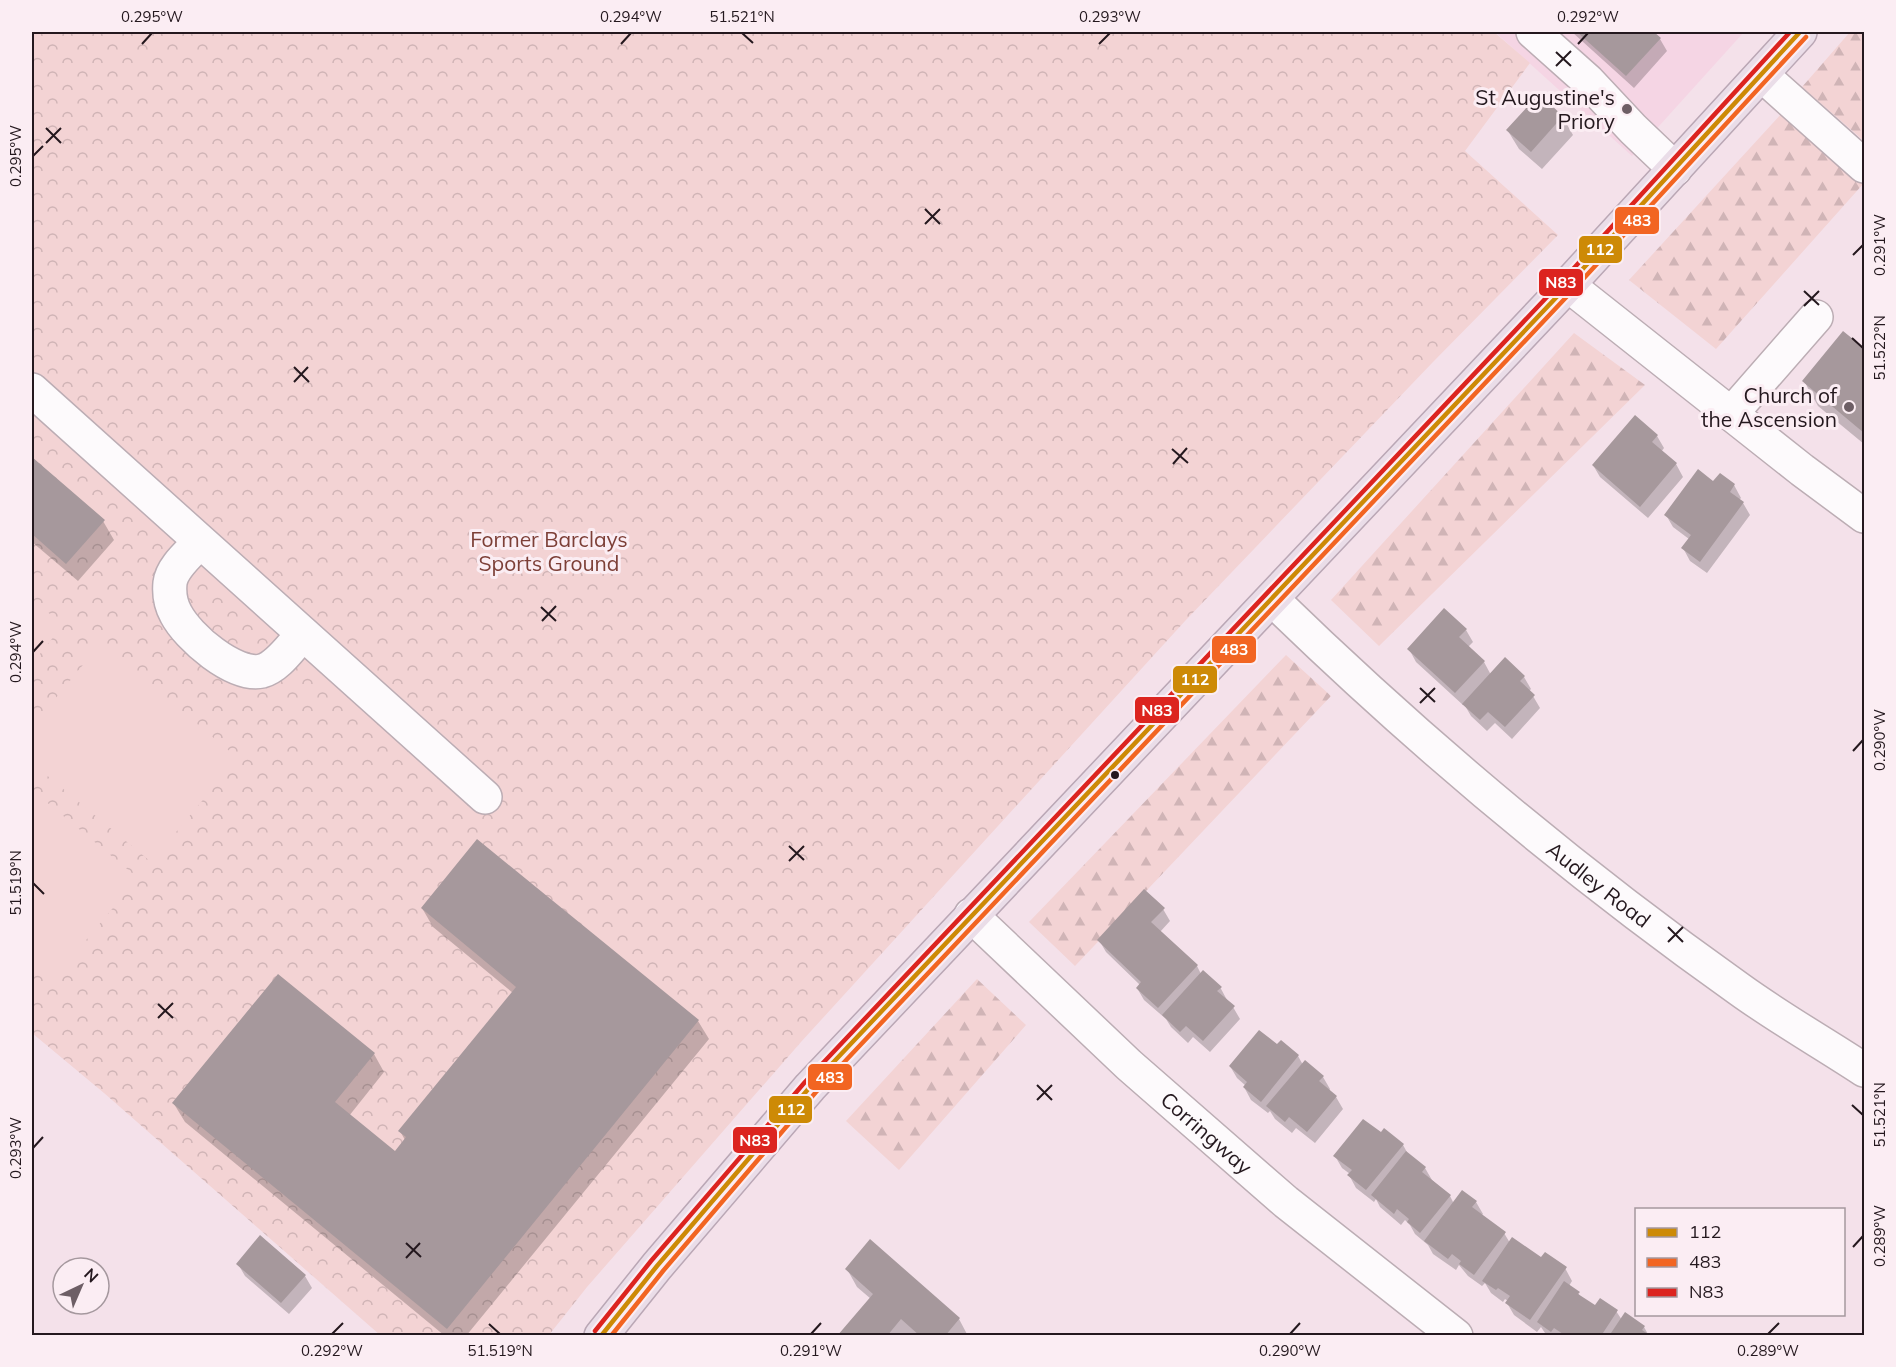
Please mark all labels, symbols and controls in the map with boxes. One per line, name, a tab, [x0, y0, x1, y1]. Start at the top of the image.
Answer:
text: 0.295°W	[121, 7, 183, 26]
text: 0.294°W	[600, 7, 662, 26]
text: 51.521°N	[709, 7, 775, 26]
text: 0.293°W	[1079, 7, 1141, 26]
text: 0.292°W	[1557, 7, 1619, 26]
place label: St Augustine's Priory	[1475, 84, 1615, 134]
marker: St Augustine's Priory	[1620, 102, 1634, 116]
text: 0.295°W	[6, 125, 25, 187]
line badge: 483	[1614, 206, 1660, 235]
text: 483	[1623, 210, 1651, 230]
text: 0.291°W	[1870, 214, 1889, 276]
line badge: 112	[1578, 235, 1623, 264]
text: 112	[1586, 239, 1614, 259]
line badge: N83	[1538, 268, 1584, 297]
text: N83	[1545, 272, 1577, 292]
text: 51.522°N	[1870, 315, 1889, 381]
place label: Church of the Ascension	[1701, 382, 1838, 432]
marker: Church of the Ascension	[1842, 400, 1856, 414]
park label: Former Barclays Sports Ground	[470, 526, 628, 576]
text: 0.294°W	[6, 621, 25, 683]
line badge: 483	[1211, 635, 1257, 664]
text: 483	[1220, 639, 1248, 659]
line badge: 112	[1172, 665, 1218, 694]
text: 112	[1181, 669, 1209, 689]
line badge: N83	[1134, 696, 1180, 724]
text: N83	[1141, 700, 1173, 720]
text: 0.290°W	[1870, 709, 1889, 771]
unlabelled marker	[1109, 769, 1121, 781]
street label: Audley Road	[1542, 836, 1656, 933]
text: 51.519°N	[6, 850, 25, 916]
line badge: 483	[807, 1063, 853, 1091]
text: 483	[816, 1067, 844, 1087]
text: 51.521°N	[1870, 1082, 1889, 1148]
street label: Corringway	[1156, 1086, 1258, 1180]
line badge: 112	[768, 1095, 813, 1124]
text: 112	[777, 1099, 805, 1119]
text: 0.293°W	[6, 1117, 25, 1179]
line badge: N83	[732, 1126, 778, 1154]
text: N83	[739, 1130, 771, 1150]
text: 0.289°W	[1870, 1205, 1889, 1267]
legend	[1635, 1208, 1845, 1316]
text: 112	[1689, 1220, 1721, 1243]
text: 483	[1689, 1250, 1721, 1273]
north arrow	[51, 1256, 111, 1316]
text: N	[80, 1264, 103, 1287]
text: N83	[1689, 1280, 1724, 1303]
text: 0.292°W	[301, 1341, 363, 1360]
text: 51.519°N	[467, 1341, 533, 1360]
text: 0.291°W	[780, 1341, 842, 1360]
text: 0.290°W	[1259, 1341, 1321, 1360]
text: 0.289°W	[1737, 1341, 1799, 1360]

